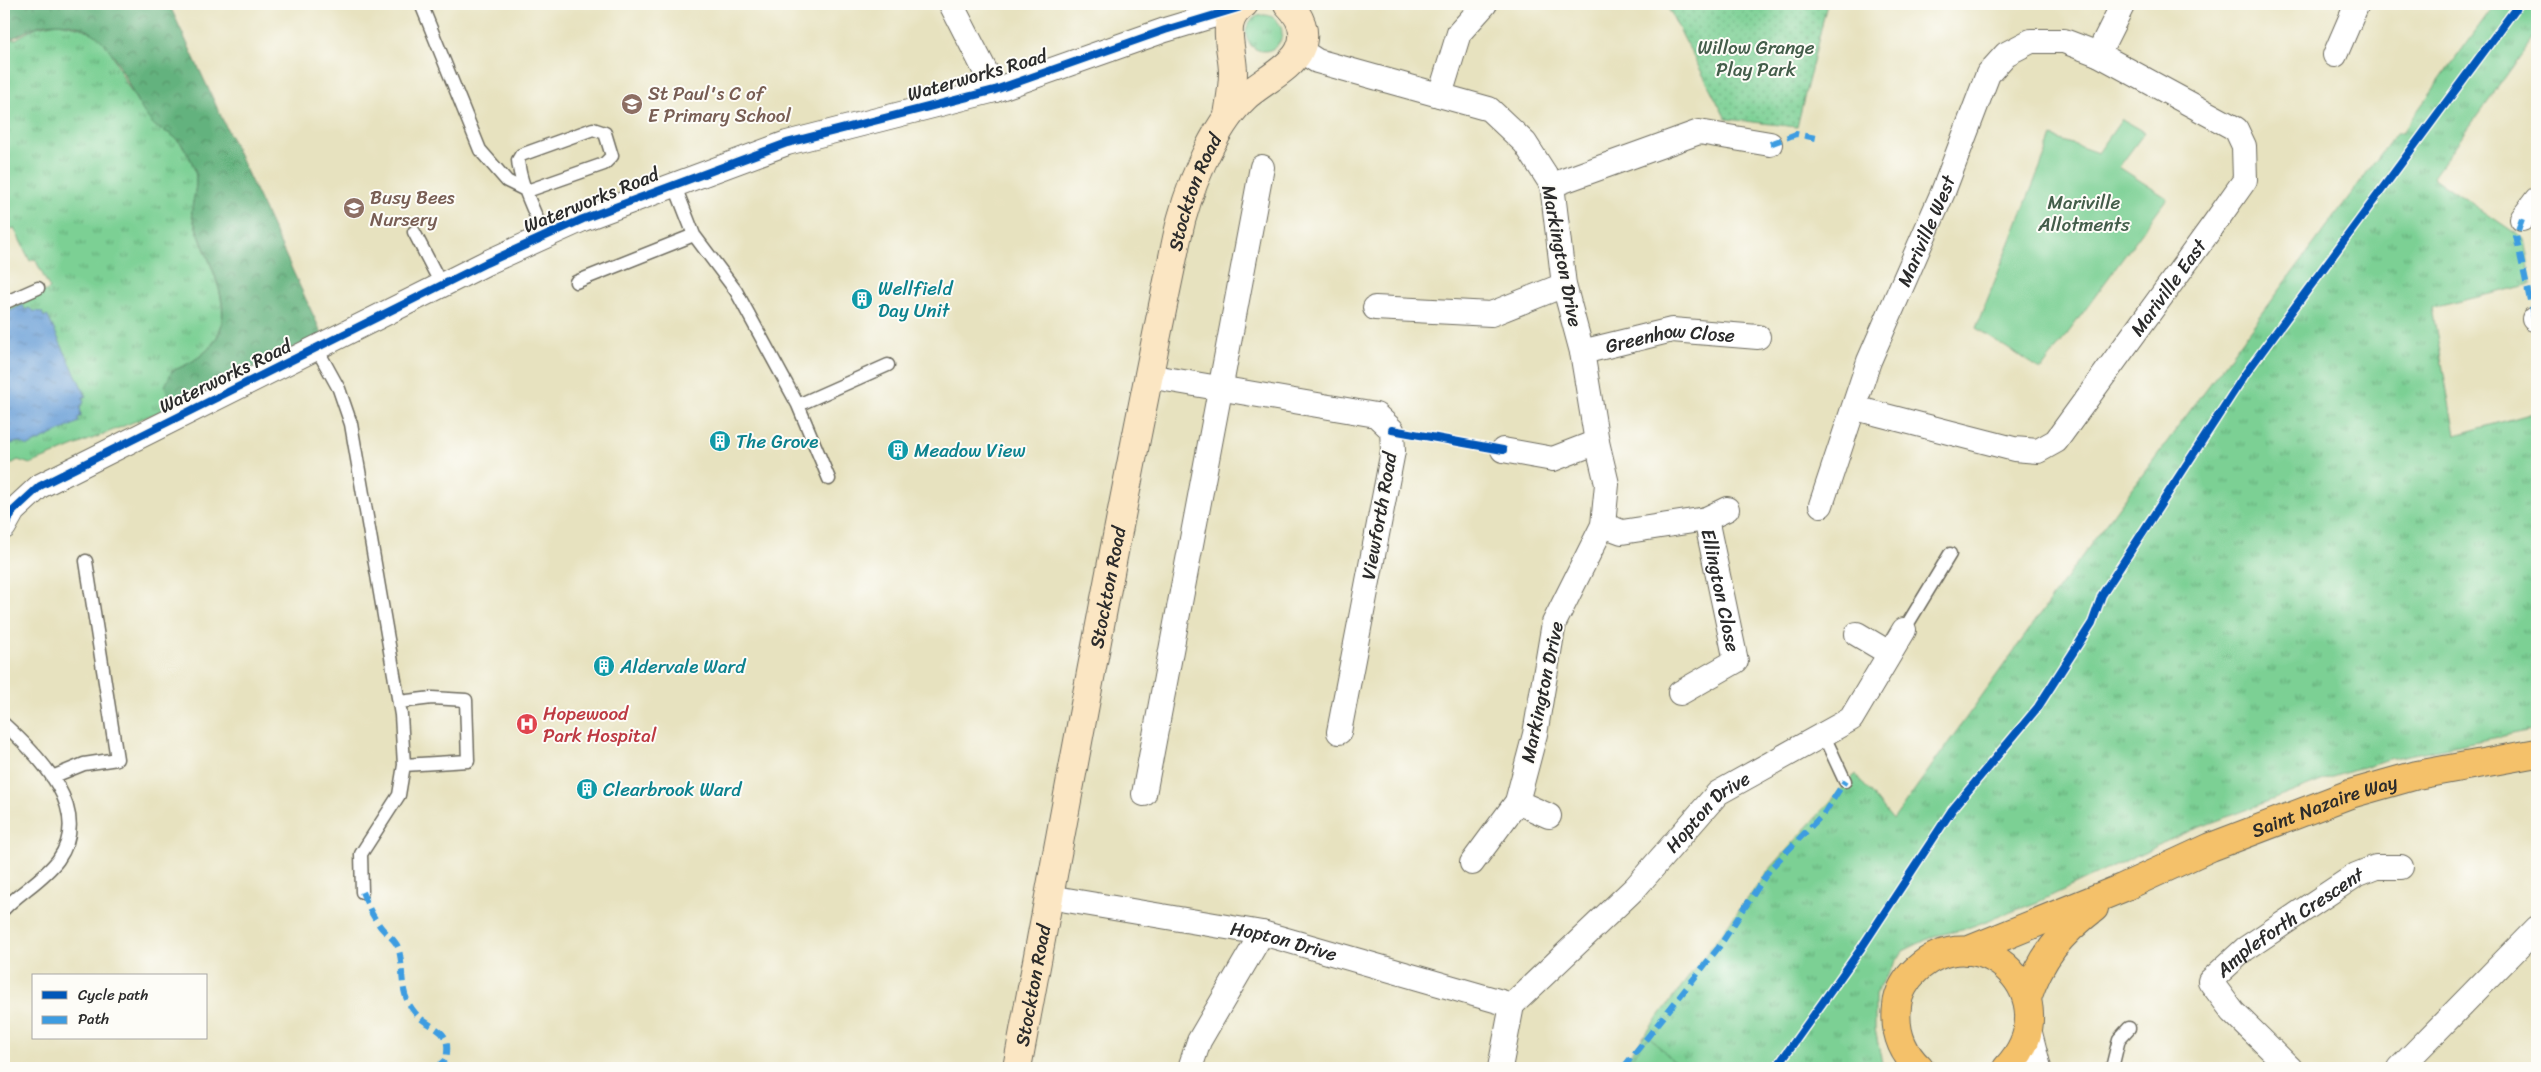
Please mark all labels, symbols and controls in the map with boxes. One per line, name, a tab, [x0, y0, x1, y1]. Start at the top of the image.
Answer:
park label: Willow Grange Play Park	[1697, 31, 1815, 86]
street label: Waterworks Road	[903, 39, 1053, 111]
place label: St Paul's C of E Primary School	[648, 77, 791, 132]
school or university icon: St Paul's C of E Primary School	[620, 92, 644, 116]
street label: Stockton Road	[1158, 125, 1231, 254]
street label: Waterworks Road	[518, 157, 666, 242]
street label: Mariville West	[1887, 169, 1965, 292]
place label: Busy Bees Nursery	[370, 181, 455, 236]
street label: Markington Drive	[1532, 182, 1592, 330]
park label: Mariville Allotments	[2037, 186, 2130, 241]
school or university icon: Busy Bees Nursery	[342, 196, 366, 220]
street label: Mariville East	[2121, 230, 2216, 343]
place label: Wellfield Day Unit	[878, 272, 954, 327]
building icon: Wellfield Day Unit	[850, 287, 874, 311]
street label: Greenhow Close	[1602, 314, 1736, 362]
street label: Waterworks Road	[153, 329, 299, 422]
place label: The Grove	[736, 425, 819, 458]
building icon: The Grove	[708, 429, 732, 453]
place label: Meadow View	[914, 434, 1026, 467]
building icon: Meadow View	[886, 438, 910, 462]
street label: Viewforth Road	[1352, 448, 1407, 582]
street label: Stockton Road	[1079, 522, 1135, 651]
street label: Ellington Close	[1692, 526, 1750, 655]
street label: Markington Drive	[1511, 618, 1573, 766]
place label: Aldervale Ward	[619, 650, 747, 683]
building icon: Aldervale Ward	[592, 654, 616, 678]
place label: Hopewood Park Hospital	[543, 697, 657, 752]
hospital icon: Hopewood Park Hospital	[515, 712, 539, 736]
street label: Hopton Drive	[1656, 762, 1756, 860]
street label: Saint Nazaire Way	[2246, 765, 2401, 847]
place label: Clearbrook Ward	[603, 773, 743, 806]
building icon: Clearbrook Ward	[575, 777, 599, 801]
street label: Ampleforth Crescent	[2207, 857, 2369, 986]
street label: Hopton Drive	[1228, 911, 1341, 970]
street label: Stockton Road	[1005, 920, 1060, 1049]
legend	[32, 974, 208, 1040]
text: Cycle path	[78, 982, 149, 1008]
text: Path	[78, 1006, 109, 1032]

